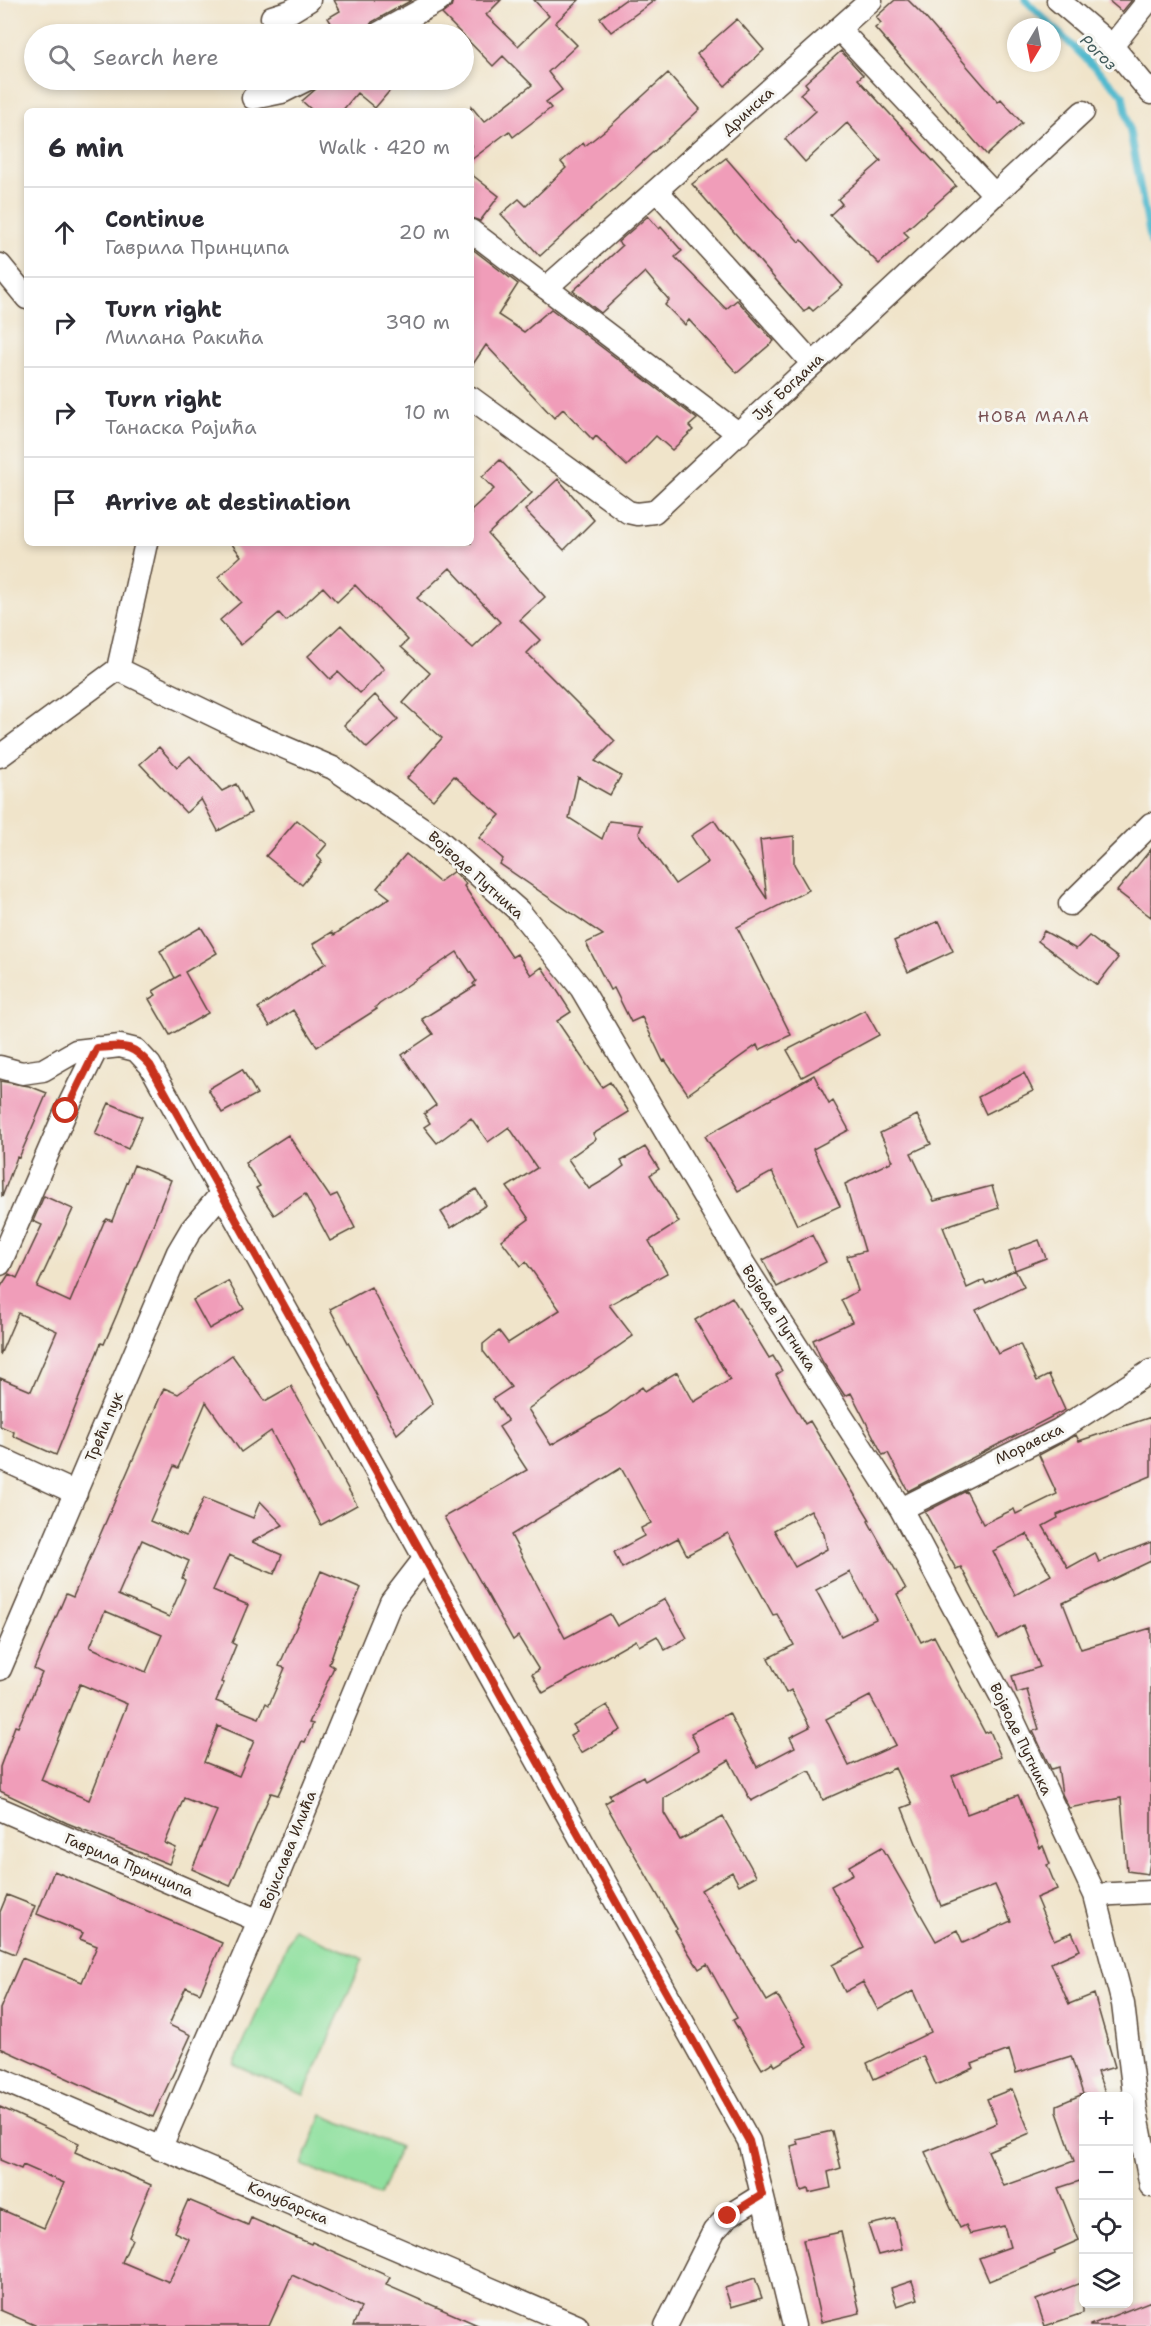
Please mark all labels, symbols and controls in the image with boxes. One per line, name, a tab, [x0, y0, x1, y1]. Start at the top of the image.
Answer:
north arrow	[1007, 18, 1061, 72]
search box	[24, 24, 474, 90]
water label: Рогоз	[1076, 30, 1121, 75]
icon: search	[45, 41, 78, 74]
text: Search here	[93, 43, 219, 72]
street label: Дринска	[718, 82, 778, 139]
text: 6 min	[48, 130, 124, 165]
text: Walk · 420 m	[318, 134, 450, 160]
text: Continue	[105, 205, 205, 234]
icon: ahead	[48, 216, 81, 249]
text: 20 m	[399, 219, 450, 245]
text: Гаврила Принципа	[105, 234, 289, 260]
text: Turn right	[105, 295, 222, 324]
icon: right	[48, 306, 81, 339]
text: 390 m	[385, 309, 450, 335]
text: Милана Ракића	[105, 324, 263, 350]
street label: Југ Богдана	[748, 349, 828, 425]
text: Turn right	[105, 385, 222, 414]
icon: right	[48, 396, 81, 429]
text: 10 m	[404, 399, 450, 425]
district label: НОВА МАЛА	[978, 406, 1090, 427]
text: Танаска Рајића	[105, 414, 257, 440]
icon: arrive	[48, 486, 81, 519]
text: Arrive at destination	[105, 488, 351, 517]
street label: Војводе Путника	[424, 827, 529, 924]
route start	[52, 1097, 78, 1123]
street label: Војводе Путника	[737, 1261, 821, 1375]
street label: Трећи пук	[80, 1389, 128, 1465]
street label: Моравска	[991, 1419, 1067, 1469]
street label: Војводе Путника	[985, 1679, 1057, 1799]
street label: Војислава Илића	[255, 1787, 321, 1912]
street label: Гаврила Принципа	[61, 1829, 197, 1901]
map controls	[1079, 2092, 1133, 2308]
button: +	[1079, 2092, 1133, 2146]
button: −	[1079, 2146, 1133, 2200]
street label: Колубарска	[245, 2177, 332, 2229]
button: locate	[1079, 2200, 1133, 2254]
route end	[714, 2202, 740, 2228]
button: layers	[1079, 2254, 1133, 2308]

